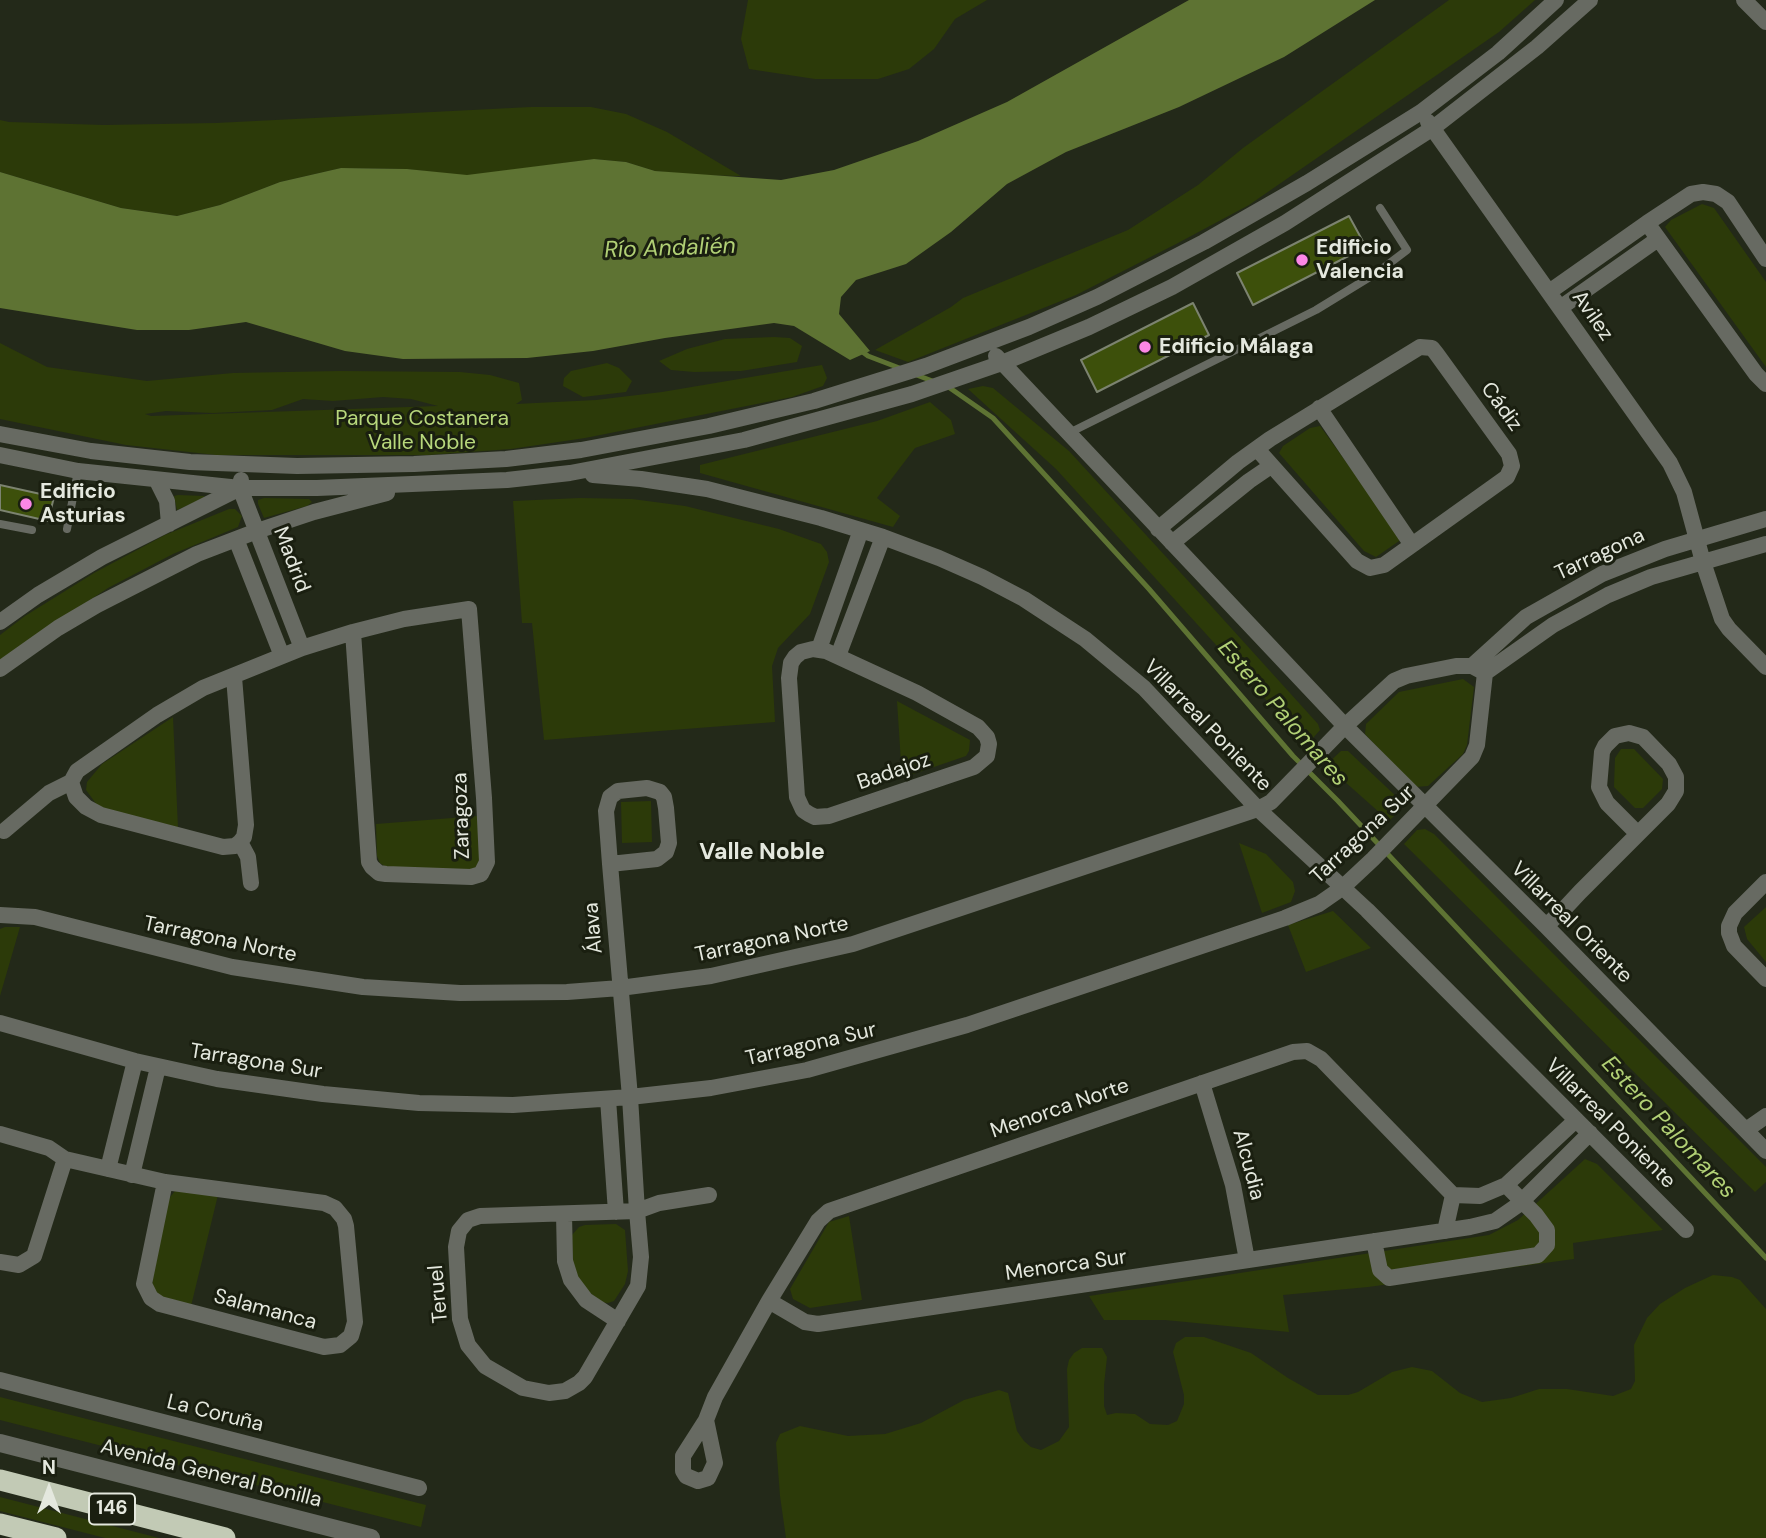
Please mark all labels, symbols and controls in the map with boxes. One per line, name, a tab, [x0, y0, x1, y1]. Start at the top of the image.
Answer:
water label: Río Andalién	[604, 233, 736, 265]
place label: Edificio Valencia	[1316, 235, 1404, 285]
marker: Edificio Valencia	[1294, 252, 1310, 268]
street label: Avilez	[1566, 286, 1618, 346]
place label: Edificio Málaga	[1159, 334, 1313, 360]
marker: Edificio Málaga	[1137, 339, 1153, 355]
street label: Cádiz	[1475, 378, 1527, 436]
park label: Parque Costanera Valle Noble	[335, 406, 509, 456]
place label: Edificio Asturias	[40, 479, 126, 529]
marker: Edificio Asturias	[18, 496, 34, 512]
street label: Tarragona	[1551, 523, 1649, 587]
street label: Madrid	[267, 524, 315, 596]
water label: Estero Palomares	[1211, 635, 1353, 793]
street label: Villarreal Poniente	[1138, 655, 1276, 797]
street label: Badajoz	[854, 748, 934, 796]
street label: Zaragoza	[448, 772, 476, 860]
street label: Tarragona Sur	[1306, 780, 1420, 890]
district label: Valle Noble	[699, 839, 825, 867]
street label: Villarreal Oriente	[1505, 857, 1637, 989]
street label: Álava	[579, 901, 609, 955]
street label: Tarragona Norte	[141, 911, 299, 969]
street label: Tarragona Norte	[693, 911, 851, 969]
street label: Tarragona Sur	[743, 1018, 879, 1072]
street label: Tarragona Sur	[188, 1039, 324, 1085]
water label: Estero Palomares	[1595, 1051, 1741, 1205]
street label: Villarreal Poniente	[1540, 1054, 1680, 1194]
street label: Menorca Norte	[987, 1073, 1133, 1145]
street label: Alcudia	[1226, 1127, 1270, 1203]
street label: Menorca Sur	[1004, 1245, 1128, 1287]
street label: Teruel	[424, 1264, 454, 1324]
street label: Salamanca	[211, 1284, 319, 1336]
street label: La Coruña	[164, 1390, 266, 1438]
street label: Avenida General Bonilla	[98, 1434, 324, 1514]
north arrow	[14, 1454, 84, 1524]
text: N	[42, 1455, 56, 1480]
road number: 146	[89, 1494, 135, 1525]

